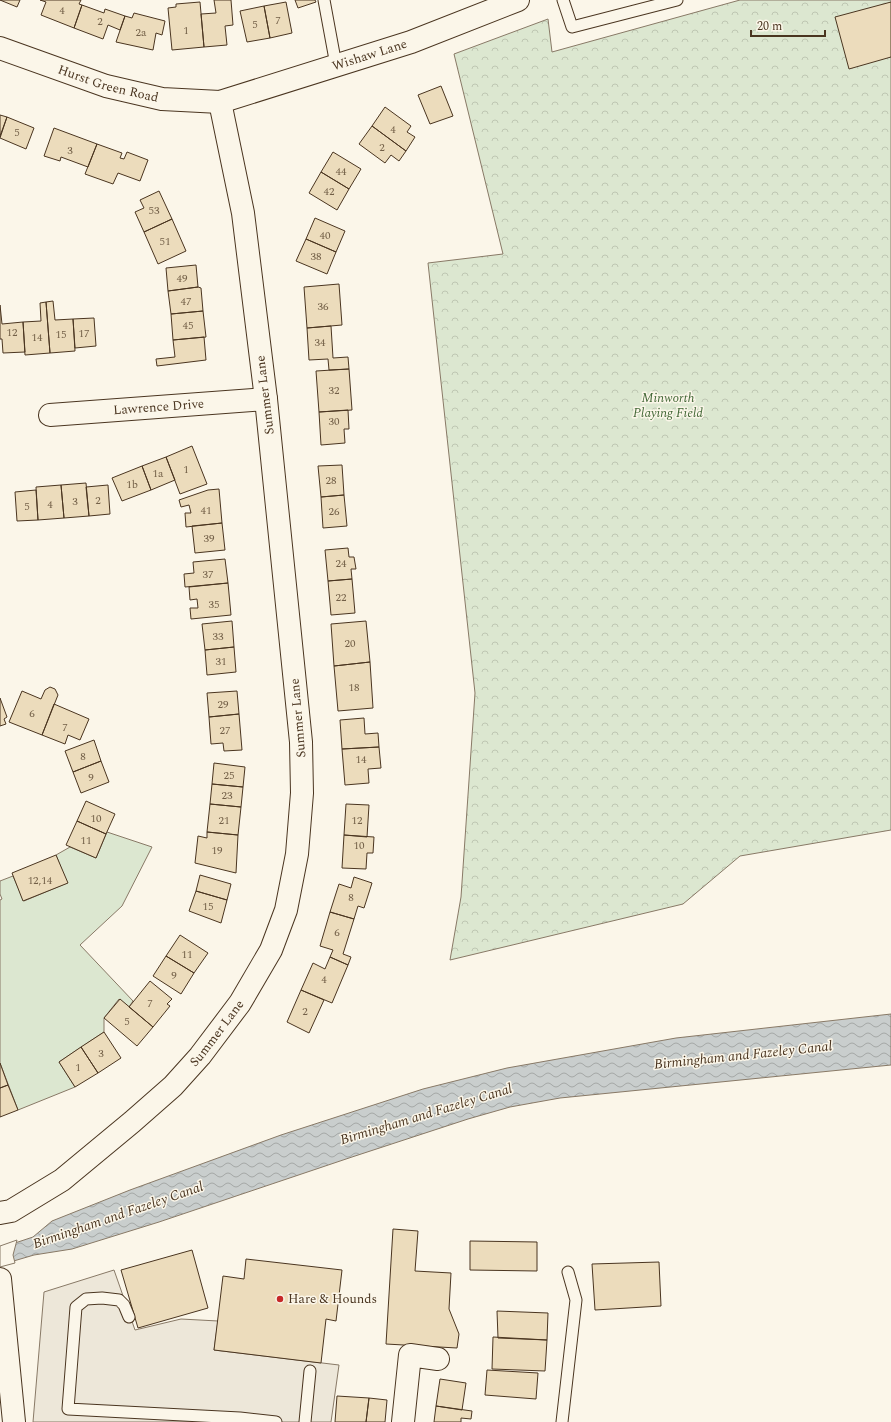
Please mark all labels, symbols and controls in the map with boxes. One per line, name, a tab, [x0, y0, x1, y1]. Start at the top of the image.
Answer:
house number: 4	[59, 2, 65, 19]
house number: 7	[275, 12, 281, 29]
scale bar	[751, 12, 825, 38]
house number: 2	[97, 13, 103, 30]
house number: 5	[252, 16, 258, 33]
text: 20 m	[757, 17, 782, 36]
house number: 1	[183, 22, 189, 39]
house number: 2a	[136, 24, 147, 41]
street label: Wishaw Lane	[330, 34, 410, 76]
street label: Hurst Green Road	[55, 59, 160, 108]
house number: 4	[390, 121, 396, 138]
house number: 5	[14, 124, 20, 141]
house number: 2	[379, 139, 385, 156]
house number: 3	[67, 142, 73, 159]
house number: 44	[336, 163, 347, 180]
house number: 42	[324, 183, 335, 200]
house number: 53	[149, 202, 160, 219]
house number: 40	[320, 227, 331, 244]
house number: 51	[160, 233, 171, 250]
house number: 38	[311, 248, 322, 265]
house number: 49	[177, 270, 188, 287]
house number: 47	[181, 293, 192, 310]
house number: 36	[318, 298, 329, 315]
house number: 45	[183, 317, 194, 334]
house number: 12	[7, 324, 18, 341]
house number: 17	[79, 325, 90, 342]
house number: 15	[56, 326, 67, 343]
house number: 14	[32, 329, 43, 346]
house number: 34	[315, 334, 326, 351]
street label: Summer Lane	[250, 354, 280, 436]
house number: 32	[329, 382, 340, 399]
park label: Minworth Playing Field	[633, 388, 703, 423]
street label: Lawrence Drive	[113, 394, 205, 420]
house number: 30	[329, 413, 340, 430]
house number: 1	[183, 461, 189, 478]
house number: 1a	[153, 465, 164, 482]
house number: 28	[326, 472, 337, 489]
house number: 1b	[126, 476, 138, 493]
house number: 2	[95, 492, 101, 509]
house number: 3	[72, 493, 78, 510]
house number: 4	[47, 496, 53, 513]
house number: 5	[24, 498, 30, 515]
house number: 41	[201, 502, 212, 519]
house number: 26	[329, 503, 340, 520]
house number: 39	[204, 530, 215, 547]
house number: 24	[336, 555, 347, 572]
house number: 37	[203, 566, 214, 583]
house number: 22	[336, 589, 347, 606]
house number: 35	[209, 596, 220, 613]
house number: 33	[213, 628, 224, 645]
house number: 20	[345, 635, 356, 652]
house number: 31	[216, 653, 227, 670]
street label: Summer Lane	[285, 677, 311, 759]
house number: 18	[349, 679, 360, 696]
house number: 29	[218, 696, 229, 713]
house number: 6	[29, 705, 35, 722]
house number: 7	[62, 719, 68, 736]
house number: 27	[220, 722, 231, 739]
house number: 8	[80, 748, 86, 765]
house number: 14	[356, 751, 367, 768]
house number: 25	[224, 767, 235, 784]
house number: 9	[88, 769, 94, 786]
house number: 23	[222, 787, 233, 804]
house number: 10	[91, 810, 102, 827]
house number: 21	[219, 812, 230, 829]
house number: 12	[352, 812, 363, 829]
house number: 11	[81, 832, 92, 849]
house number: 10	[354, 837, 365, 854]
house number: 19	[212, 842, 223, 859]
house number: 12,14	[28, 872, 53, 889]
house number: 8	[348, 889, 354, 906]
house number: 15	[203, 898, 214, 915]
house number: 6	[334, 924, 340, 941]
house number: 11	[182, 946, 193, 963]
house number: 9	[171, 967, 177, 984]
house number: 4	[321, 971, 327, 988]
house number: 7	[147, 995, 153, 1012]
street label: Summer Lane	[185, 996, 249, 1071]
house number: 2	[302, 1003, 308, 1020]
house number: 5	[124, 1013, 130, 1030]
water label: Birmingham and Fazeley Canal	[653, 1035, 834, 1075]
house number: 3	[98, 1045, 104, 1062]
house number: 1	[75, 1059, 81, 1076]
water label: Birmingham and Fazeley Canal	[337, 1078, 515, 1150]
water label: Birmingham and Fazeley Canal	[30, 1176, 206, 1254]
place label: Hare & Hounds	[288, 1289, 377, 1309]
marker: Hare & Hounds	[275, 1294, 285, 1304]

